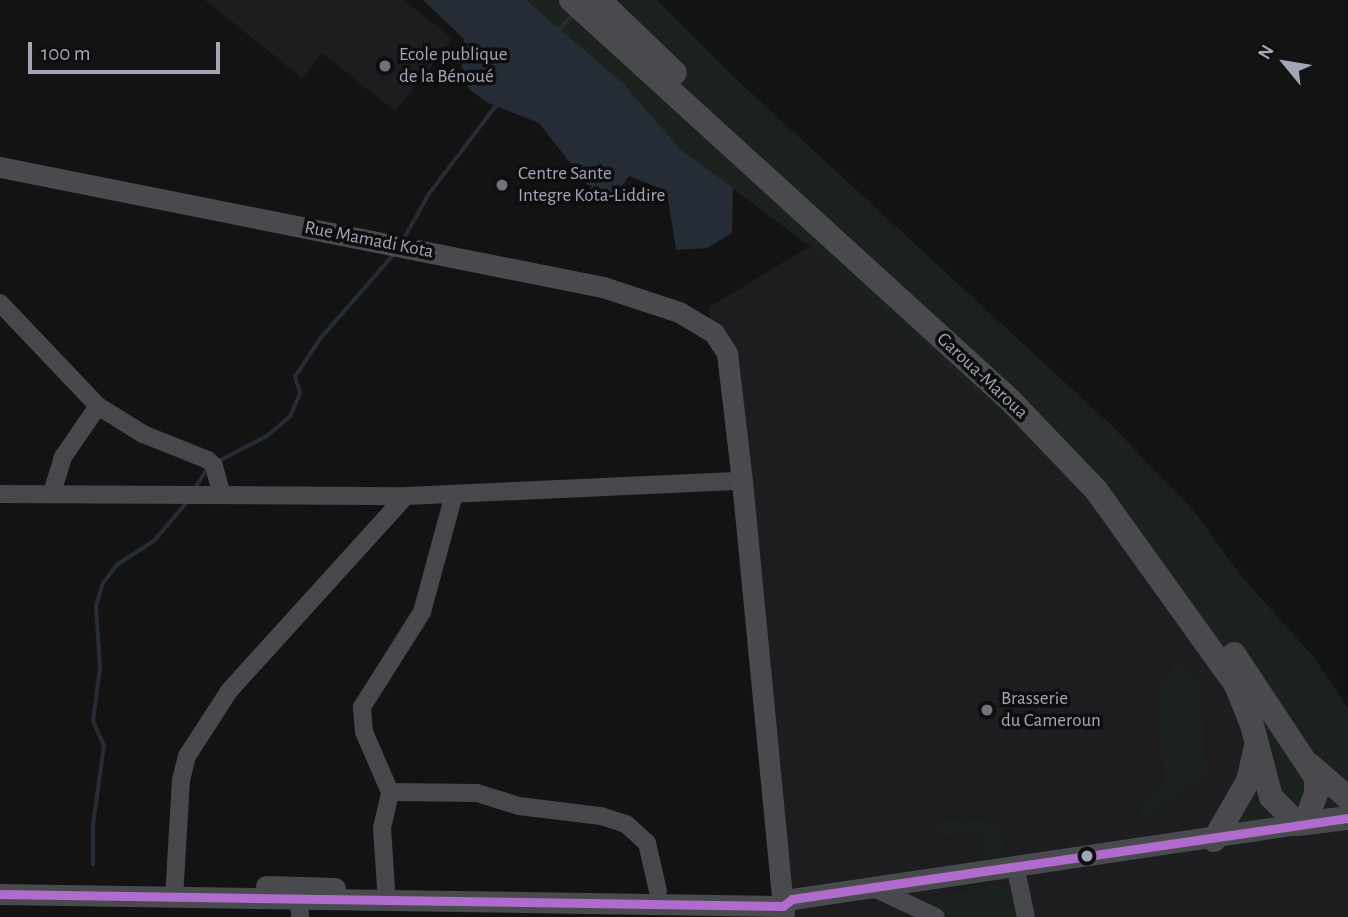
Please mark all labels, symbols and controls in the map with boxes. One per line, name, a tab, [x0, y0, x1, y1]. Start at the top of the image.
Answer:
scale bar	[32, 28, 224, 72]
north arrow	[1250, 28, 1320, 98]
text: N	[1255, 42, 1278, 63]
text: 100 m	[41, 43, 91, 64]
place label: Ecole publique de la Bénoué	[399, 44, 507, 88]
marker: Ecole publique de la Bénoué	[377, 58, 393, 74]
place label: Centre Sante Integre Kota-Liddire	[518, 163, 665, 207]
marker: Centre Sante Integre Kota-Liddire	[492, 175, 512, 195]
street label: Rue Mamadi Kota	[303, 216, 435, 264]
street label: Garoua-Maroua	[932, 328, 1032, 424]
place label: Brasserie du Cameroun	[1001, 688, 1101, 732]
marker: Brasserie du Cameroun	[979, 702, 995, 718]
unlabelled marker	[1080, 849, 1094, 863]

